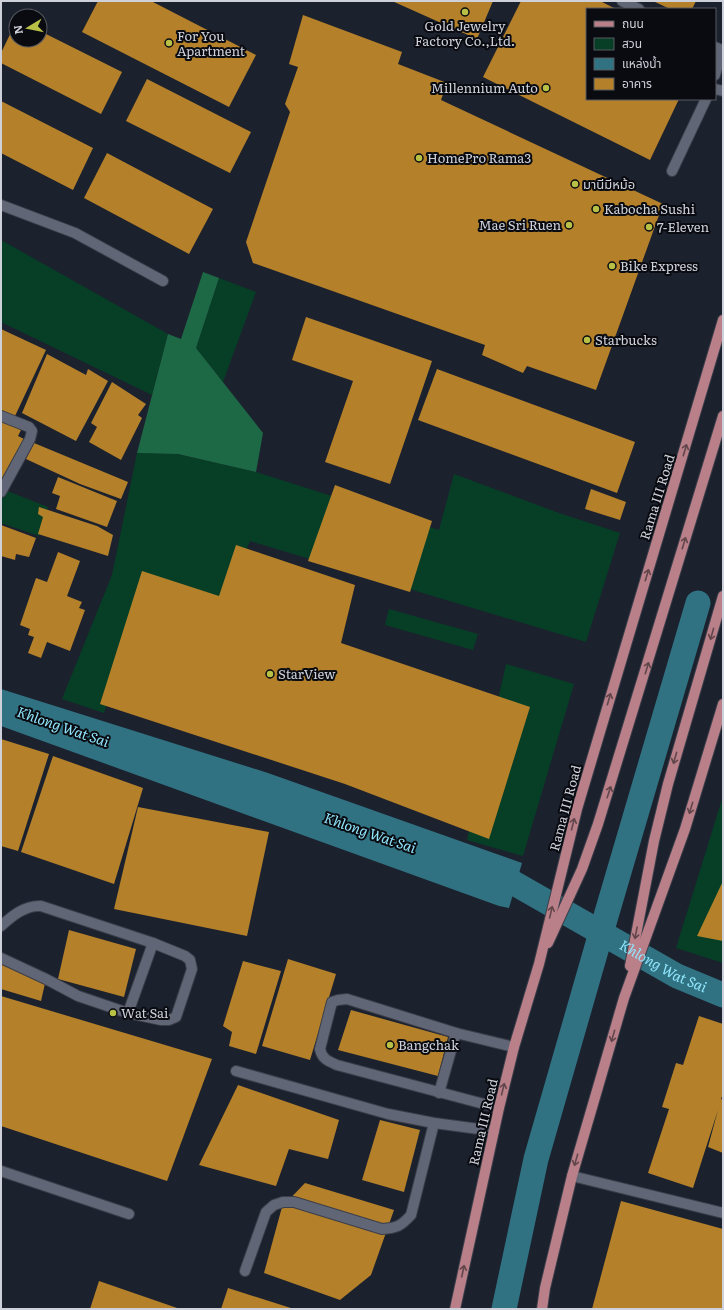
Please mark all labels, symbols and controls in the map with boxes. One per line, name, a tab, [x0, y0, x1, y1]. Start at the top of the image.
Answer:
marker: Gold Jewelry Factory Co.,Ltd.	[460, 7, 470, 17]
north arrow	[8, 8, 48, 48]
legend	[586, 8, 716, 100]
text: ถนน	[622, 14, 644, 32]
place label: Gold Jewelry Factory Co.,Ltd.	[415, 16, 515, 50]
text: N	[8, 24, 26, 36]
place label: For You Apartment	[177, 26, 246, 60]
text: สวน	[622, 34, 642, 52]
marker: For You Apartment	[164, 38, 174, 48]
text: แหล่งน้ำ	[622, 54, 661, 72]
text: อาคาร	[622, 74, 652, 92]
place label: Millennium Auto	[431, 78, 538, 97]
marker: Millennium Auto	[541, 83, 551, 93]
place label: HomePro Rama3	[427, 148, 531, 167]
marker: HomePro Rama3	[414, 153, 424, 163]
place label: มานีมีหม้อ	[583, 174, 635, 193]
marker: มานีมีหม้อ	[570, 179, 580, 189]
place label: Kabocha Sushi	[604, 199, 696, 218]
marker: Kabocha Sushi	[591, 204, 601, 214]
place label: Mae Sri Ruen	[479, 215, 561, 234]
place label: 7-Eleven	[657, 217, 709, 236]
marker: Mae Sri Ruen	[564, 220, 574, 230]
marker: 7-Eleven	[644, 222, 654, 232]
place label: Bike Express	[620, 256, 698, 275]
marker: Bike Express	[607, 261, 617, 271]
place label: Starbucks	[595, 330, 657, 349]
marker: Starbucks	[582, 335, 592, 345]
one-way arrow	[682, 444, 689, 457]
street label: Rama III Road	[635, 452, 679, 542]
one-way arrow	[681, 537, 688, 550]
one-way arrow	[644, 568, 651, 581]
one-way arrow	[708, 627, 715, 640]
one-way arrow	[644, 662, 651, 675]
place label: StarView	[278, 664, 336, 683]
marker: StarView	[265, 669, 275, 679]
one-way arrow	[606, 693, 613, 706]
water label: Khlong Wat Sai	[15, 701, 113, 751]
one-way arrow	[671, 752, 678, 765]
street label: Rama III Road	[544, 763, 585, 853]
one-way arrow	[605, 786, 613, 798]
one-way arrow	[687, 802, 694, 815]
water label: Khlong Wat Sai	[322, 807, 420, 857]
one-way arrow	[570, 818, 577, 831]
one-way arrow	[547, 906, 555, 919]
one-way arrow	[632, 926, 640, 939]
water label: Khlong Wat Sai	[616, 934, 711, 997]
place label: Wat Sai	[121, 1003, 169, 1022]
marker: Wat Sai	[108, 1008, 118, 1018]
one-way arrow	[609, 1029, 616, 1042]
place label: Bangchak	[398, 1035, 460, 1054]
marker: Bangchak	[385, 1040, 395, 1050]
street label: Rama III Road	[463, 1077, 502, 1167]
one-way arrow	[500, 1083, 508, 1096]
one-way arrow	[572, 1154, 580, 1167]
one-way arrow	[460, 1265, 468, 1278]

